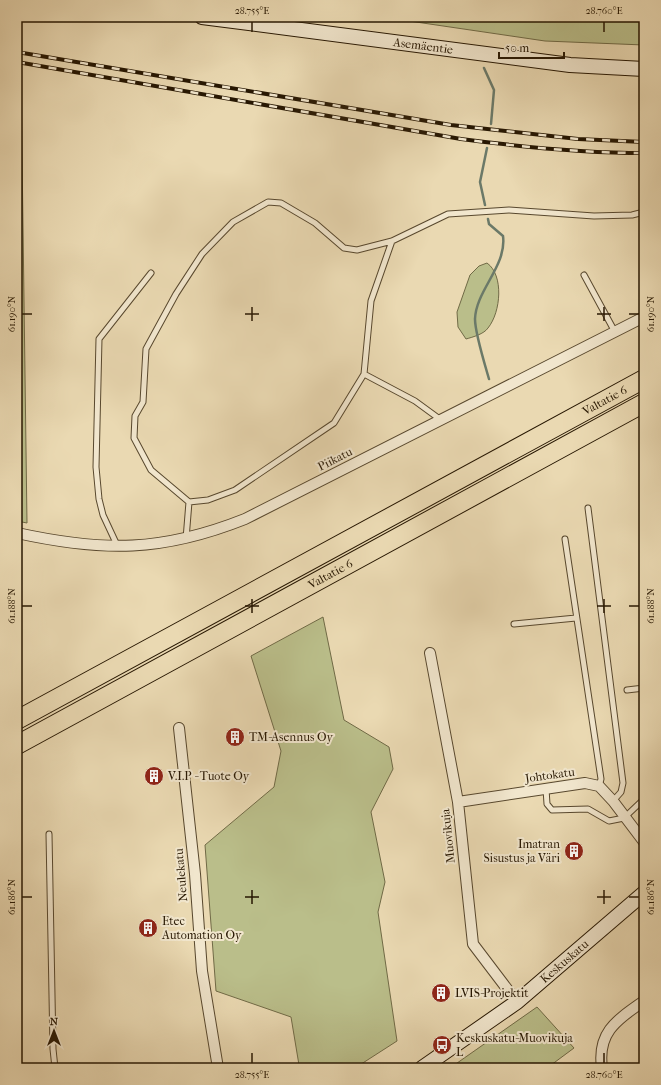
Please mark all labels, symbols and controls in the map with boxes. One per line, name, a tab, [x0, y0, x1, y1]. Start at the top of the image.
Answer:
text: 28.755°E	[235, 5, 269, 17]
text: 28.760°E	[585, 5, 623, 17]
scale bar	[499, 34, 564, 60]
street label: Asemäentie	[391, 35, 454, 57]
text: 50 m	[505, 41, 529, 55]
text: 61.190°N	[6, 295, 18, 332]
text: 61.190°N	[645, 295, 657, 332]
street label: Valtatie 6	[579, 382, 630, 419]
street label: Piikatu	[315, 444, 355, 474]
street label: Valtatie 6	[305, 556, 356, 592]
text: 61.188°N	[6, 588, 18, 624]
text: 61.188°N	[645, 588, 657, 624]
building icon: TM-Asennus Oy	[224, 726, 246, 748]
place label: TM-Asennus Oy	[249, 730, 333, 744]
building icon: V.I.P - Tuote Oy	[143, 765, 165, 787]
street label: Johtokatu	[523, 765, 576, 786]
place label: V.I.P - Tuote Oy	[167, 769, 250, 783]
street label: Muovikuja	[438, 808, 458, 864]
place label: Imatran Sisustus ja Väri	[483, 837, 560, 865]
building icon: Imatran Sisustus ja Väri	[563, 840, 585, 862]
street label: Neulekatu	[172, 848, 190, 902]
text: 61.186°N	[6, 879, 18, 915]
text: 61.186°N	[645, 879, 657, 915]
place label: Etec Automation Oy	[161, 914, 242, 942]
building icon: Etec Automation Oy	[137, 917, 159, 939]
street label: Keskuskatu	[537, 937, 591, 986]
building icon: LVIS-Projektit	[430, 982, 452, 1004]
place label: LVIS-Projektit	[455, 986, 529, 1000]
north arrow	[34, 1011, 74, 1051]
text: N	[50, 1015, 59, 1028]
place label: Keskuskatu-Muovikuja L	[456, 1031, 573, 1059]
bus stop icon: Keskuskatu-Muovikuja L	[431, 1034, 453, 1056]
text: 28.755°E	[235, 1069, 269, 1081]
text: 28.760°E	[585, 1069, 623, 1081]

